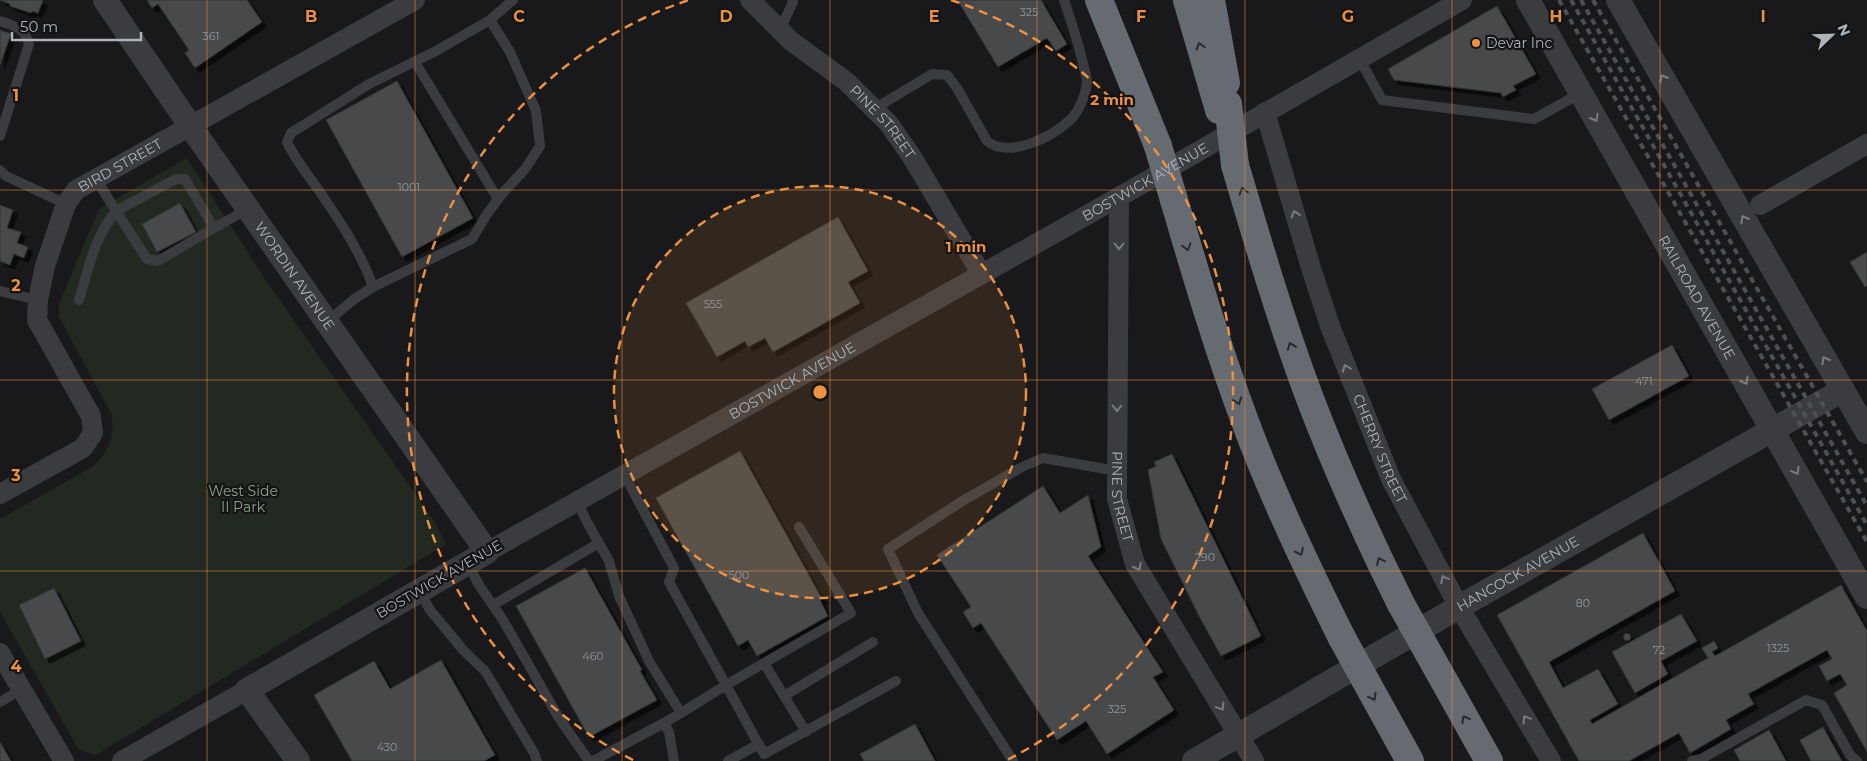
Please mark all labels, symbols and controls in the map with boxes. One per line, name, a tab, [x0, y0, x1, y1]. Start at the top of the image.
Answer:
house number: 325	[1020, 5, 1038, 19]
text: B	[305, 7, 317, 26]
text: C	[513, 7, 525, 26]
text: D	[719, 7, 733, 26]
text: E	[929, 7, 939, 26]
text: F	[1136, 7, 1146, 26]
text: G	[1342, 7, 1354, 26]
text: H	[1550, 7, 1562, 26]
text: I	[1760, 7, 1766, 26]
scale bar	[12, 10, 141, 42]
north arrow	[1807, 10, 1857, 60]
text: 50 m	[20, 17, 58, 36]
text: N	[1833, 21, 1854, 39]
house number: 361	[203, 29, 219, 43]
place label: Devar Inc	[1486, 34, 1552, 52]
marker: Devar Inc	[1470, 37, 1482, 49]
one-way arrow	[1196, 43, 1206, 51]
one-way arrow	[1660, 74, 1670, 83]
street label: PINE STREET	[846, 81, 919, 162]
text: 1	[13, 86, 19, 105]
text: 2 min	[1090, 90, 1134, 109]
one-way arrow	[1589, 113, 1599, 122]
street label: BIRD STREET	[75, 135, 165, 196]
street label: BOSTWICK AVENUE	[1079, 139, 1211, 225]
house number: 1001	[398, 180, 420, 194]
one-way arrow	[1238, 187, 1248, 195]
one-way arrow	[1290, 211, 1300, 219]
one-way arrow	[1741, 215, 1751, 224]
street label: WORDIN AVENUE	[251, 218, 339, 334]
street label: RAILROAD AVENUE	[1654, 232, 1739, 363]
text: 1 min	[946, 237, 986, 256]
one-way arrow	[1113, 242, 1124, 250]
one-way arrow	[1182, 242, 1192, 251]
text: 2	[11, 276, 21, 295]
house number: 555	[704, 297, 722, 311]
street label: BOSTWICK AVENUE	[726, 338, 859, 423]
one-way arrow	[1287, 342, 1297, 351]
one-way arrow	[1822, 356, 1832, 365]
one-way arrow	[1342, 364, 1352, 373]
house number: 471	[1635, 374, 1653, 388]
one-way arrow	[1739, 376, 1749, 385]
centre of rings	[811, 383, 829, 401]
street label: CHERRY STREET	[1349, 391, 1411, 506]
one-way arrow	[1232, 397, 1242, 405]
one-way arrow	[1112, 404, 1123, 412]
street label: PINE STREET	[1108, 451, 1137, 544]
text: 3	[10, 466, 21, 485]
one-way arrow	[1790, 466, 1800, 475]
park label: West Side II Park	[208, 482, 278, 516]
street label: HANCOCK AVENUE	[1453, 532, 1582, 616]
street label: BOSTWICK AVENUE	[373, 536, 505, 622]
one-way arrow	[1293, 547, 1304, 556]
house number: 290	[1195, 550, 1215, 564]
one-way arrow	[1375, 557, 1386, 566]
one-way arrow	[1132, 562, 1142, 571]
house number: 500	[729, 568, 749, 582]
one-way arrow	[1440, 575, 1450, 584]
house number: 80	[1576, 596, 1590, 610]
house number: 1325	[1767, 641, 1789, 655]
house number: 72	[1653, 643, 1665, 657]
house number: 460	[582, 649, 604, 663]
text: 4	[10, 657, 22, 676]
one-way arrow	[1367, 691, 1377, 700]
one-way arrow	[1215, 701, 1225, 710]
house number: 325	[1108, 702, 1126, 716]
one-way arrow	[1461, 715, 1471, 724]
one-way arrow	[1523, 716, 1533, 725]
house number: 430	[377, 740, 397, 754]

